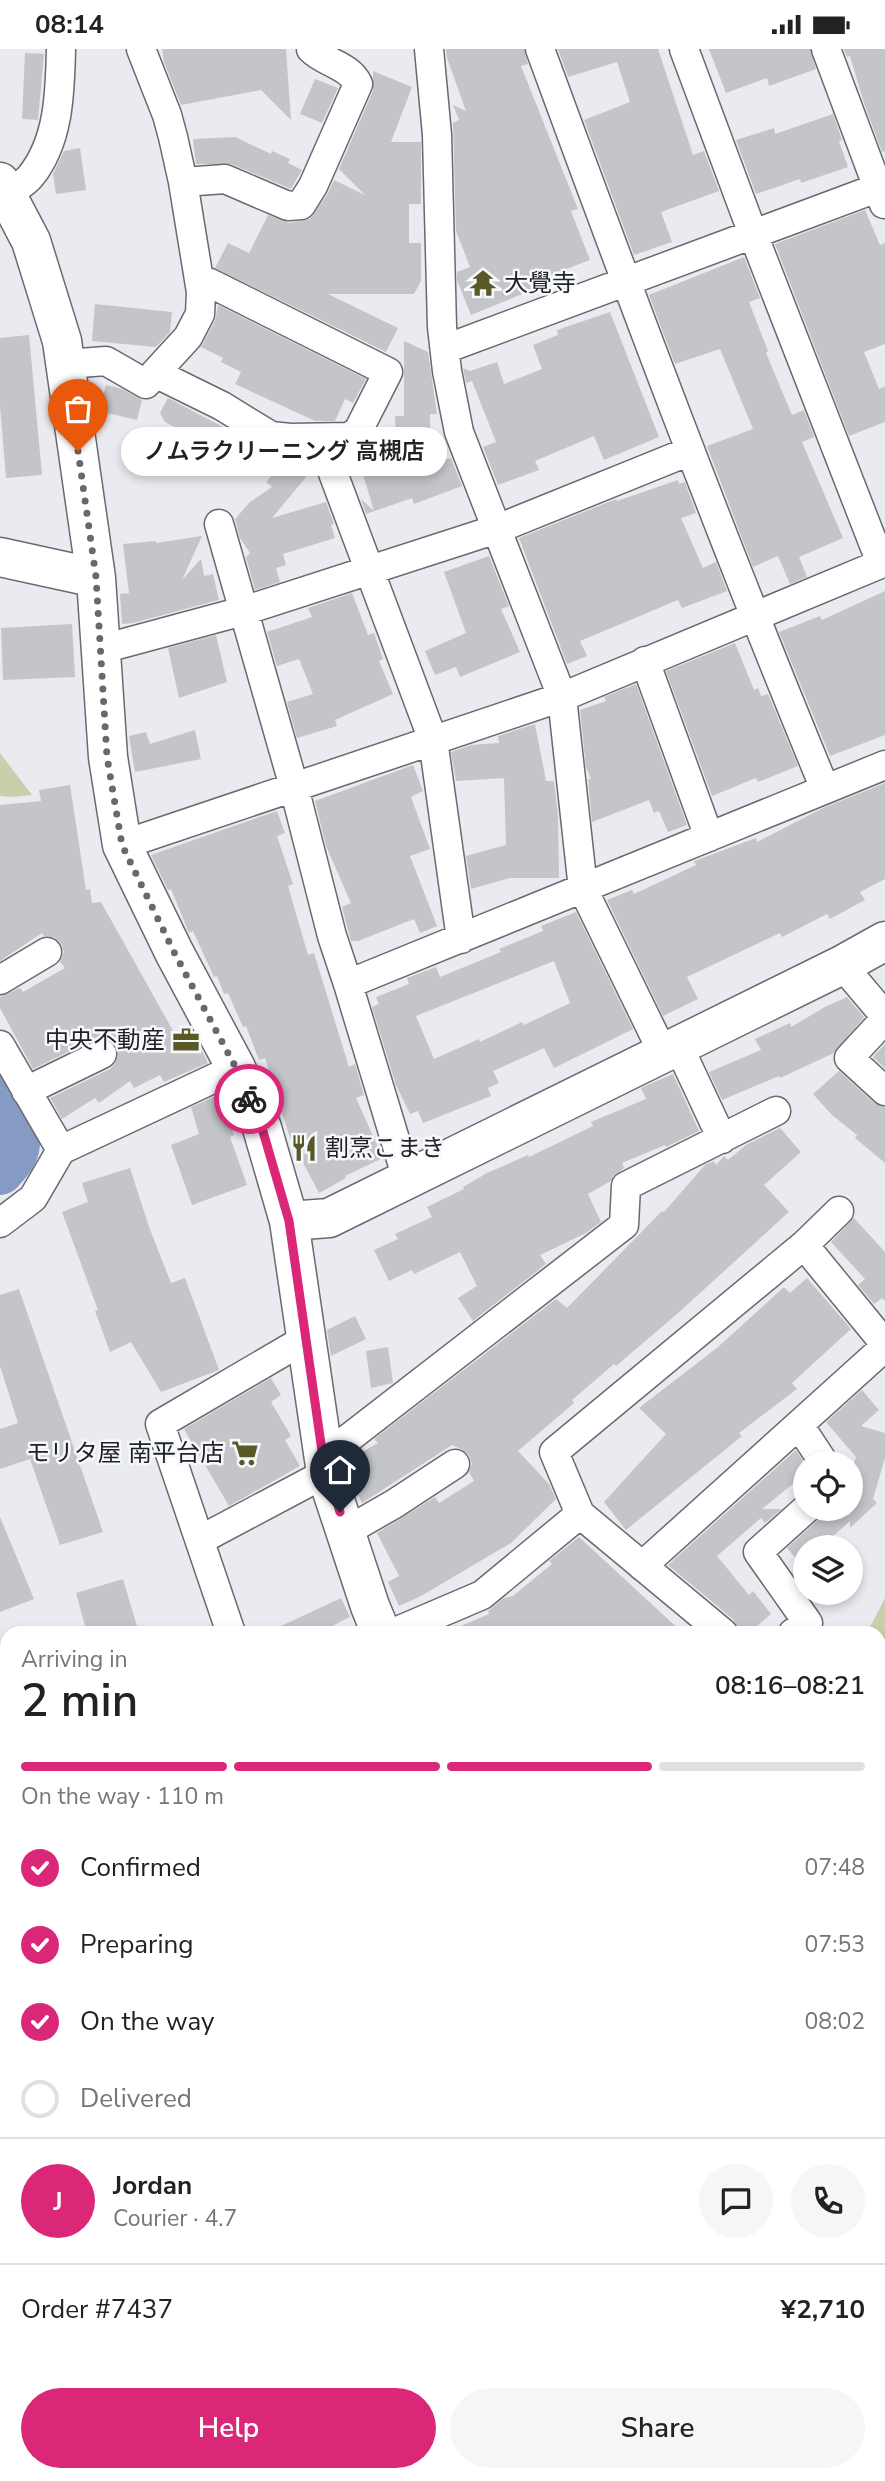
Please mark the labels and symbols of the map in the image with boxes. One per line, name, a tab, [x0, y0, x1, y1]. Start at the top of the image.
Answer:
place label: 大覺寺	[504, 267, 576, 299]
temple icon: 大覺寺	[468, 268, 498, 298]
pin	[48, 379, 108, 451]
callout: ノムラクリーニング 高槻店	[120, 427, 446, 475]
place label: 中央不動産	[45, 1024, 165, 1056]
office icon: 中央不動産	[171, 1025, 201, 1055]
courier	[214, 1064, 284, 1134]
place label: 割烹こまき	[325, 1132, 445, 1164]
restaurant icon: 割烹こまき	[289, 1133, 319, 1163]
place label: モリタ屋 南平台店	[26, 1437, 224, 1469]
supermarket icon: モリタ屋 南平台店	[230, 1438, 260, 1468]
pin	[310, 1440, 370, 1512]

